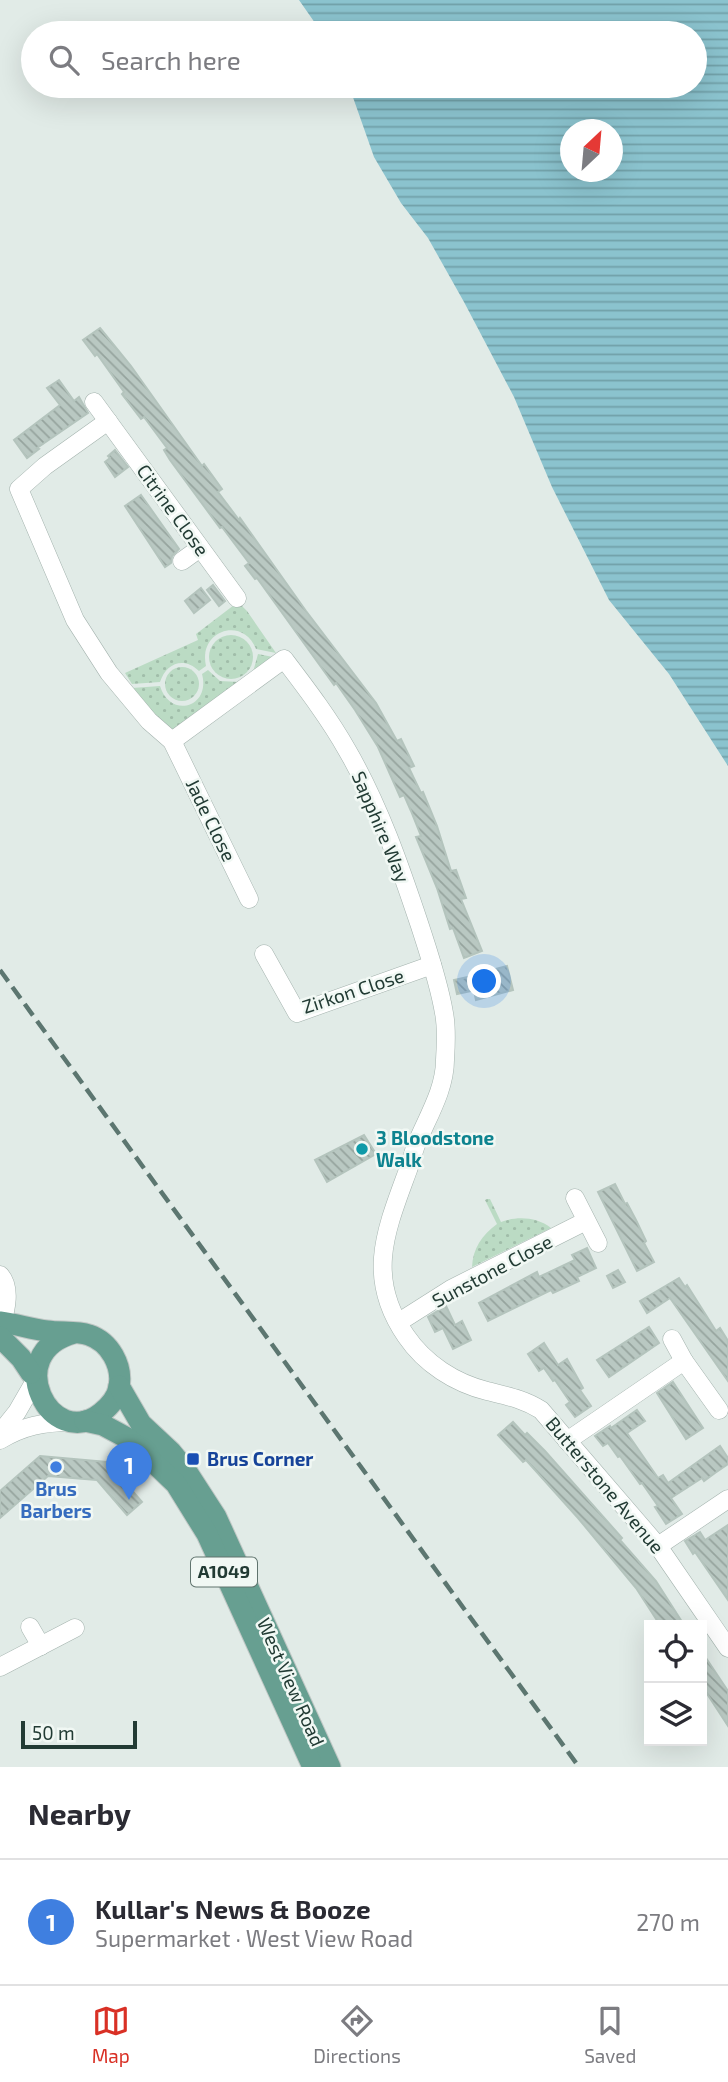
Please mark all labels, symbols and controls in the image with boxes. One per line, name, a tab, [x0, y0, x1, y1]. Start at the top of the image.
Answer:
search box	[21, 21, 707, 98]
icon: search	[45, 41, 83, 79]
text: Search here	[101, 44, 241, 75]
north arrow	[560, 119, 623, 182]
street label: Citrine Close	[132, 459, 214, 560]
street label: Sapphire Way	[348, 768, 415, 886]
street label: Jade Close	[182, 775, 241, 865]
street label: Zirkon Close	[299, 963, 407, 1018]
your location	[467, 964, 501, 998]
place label: 3 Bloodstone Walk	[376, 1126, 495, 1171]
marker: 3 Bloodstone Walk	[354, 1141, 370, 1157]
street label: Sunstone Close	[428, 1229, 556, 1312]
street label: Butterstone Avenue	[542, 1412, 669, 1558]
pin: 1	[106, 1442, 152, 1500]
place label: Brus Corner	[207, 1447, 313, 1470]
marker: Brus Corner	[185, 1451, 201, 1467]
marker: Brus Barbers	[48, 1459, 64, 1475]
place label: Brus Barbers	[20, 1477, 92, 1522]
road number: A1049	[191, 1558, 257, 1587]
street label: West View Road	[253, 1614, 330, 1750]
map controls	[644, 1620, 707, 1746]
button: locate	[644, 1620, 707, 1683]
button: layers	[644, 1683, 707, 1746]
scale bar	[21, 1718, 136, 1750]
text: 50 m	[32, 1721, 75, 1744]
text: Nearby	[28, 1795, 131, 1831]
text: Kullar's News & Booze	[95, 1893, 371, 1924]
text: 1	[46, 1908, 56, 1936]
text: 270 m	[636, 1908, 700, 1936]
text: Supermarket · West View Road	[95, 1924, 413, 1952]
tab: Map	[92, 2002, 130, 2067]
tab: Directions	[313, 2002, 401, 2067]
tab: Saved	[584, 2002, 636, 2067]

